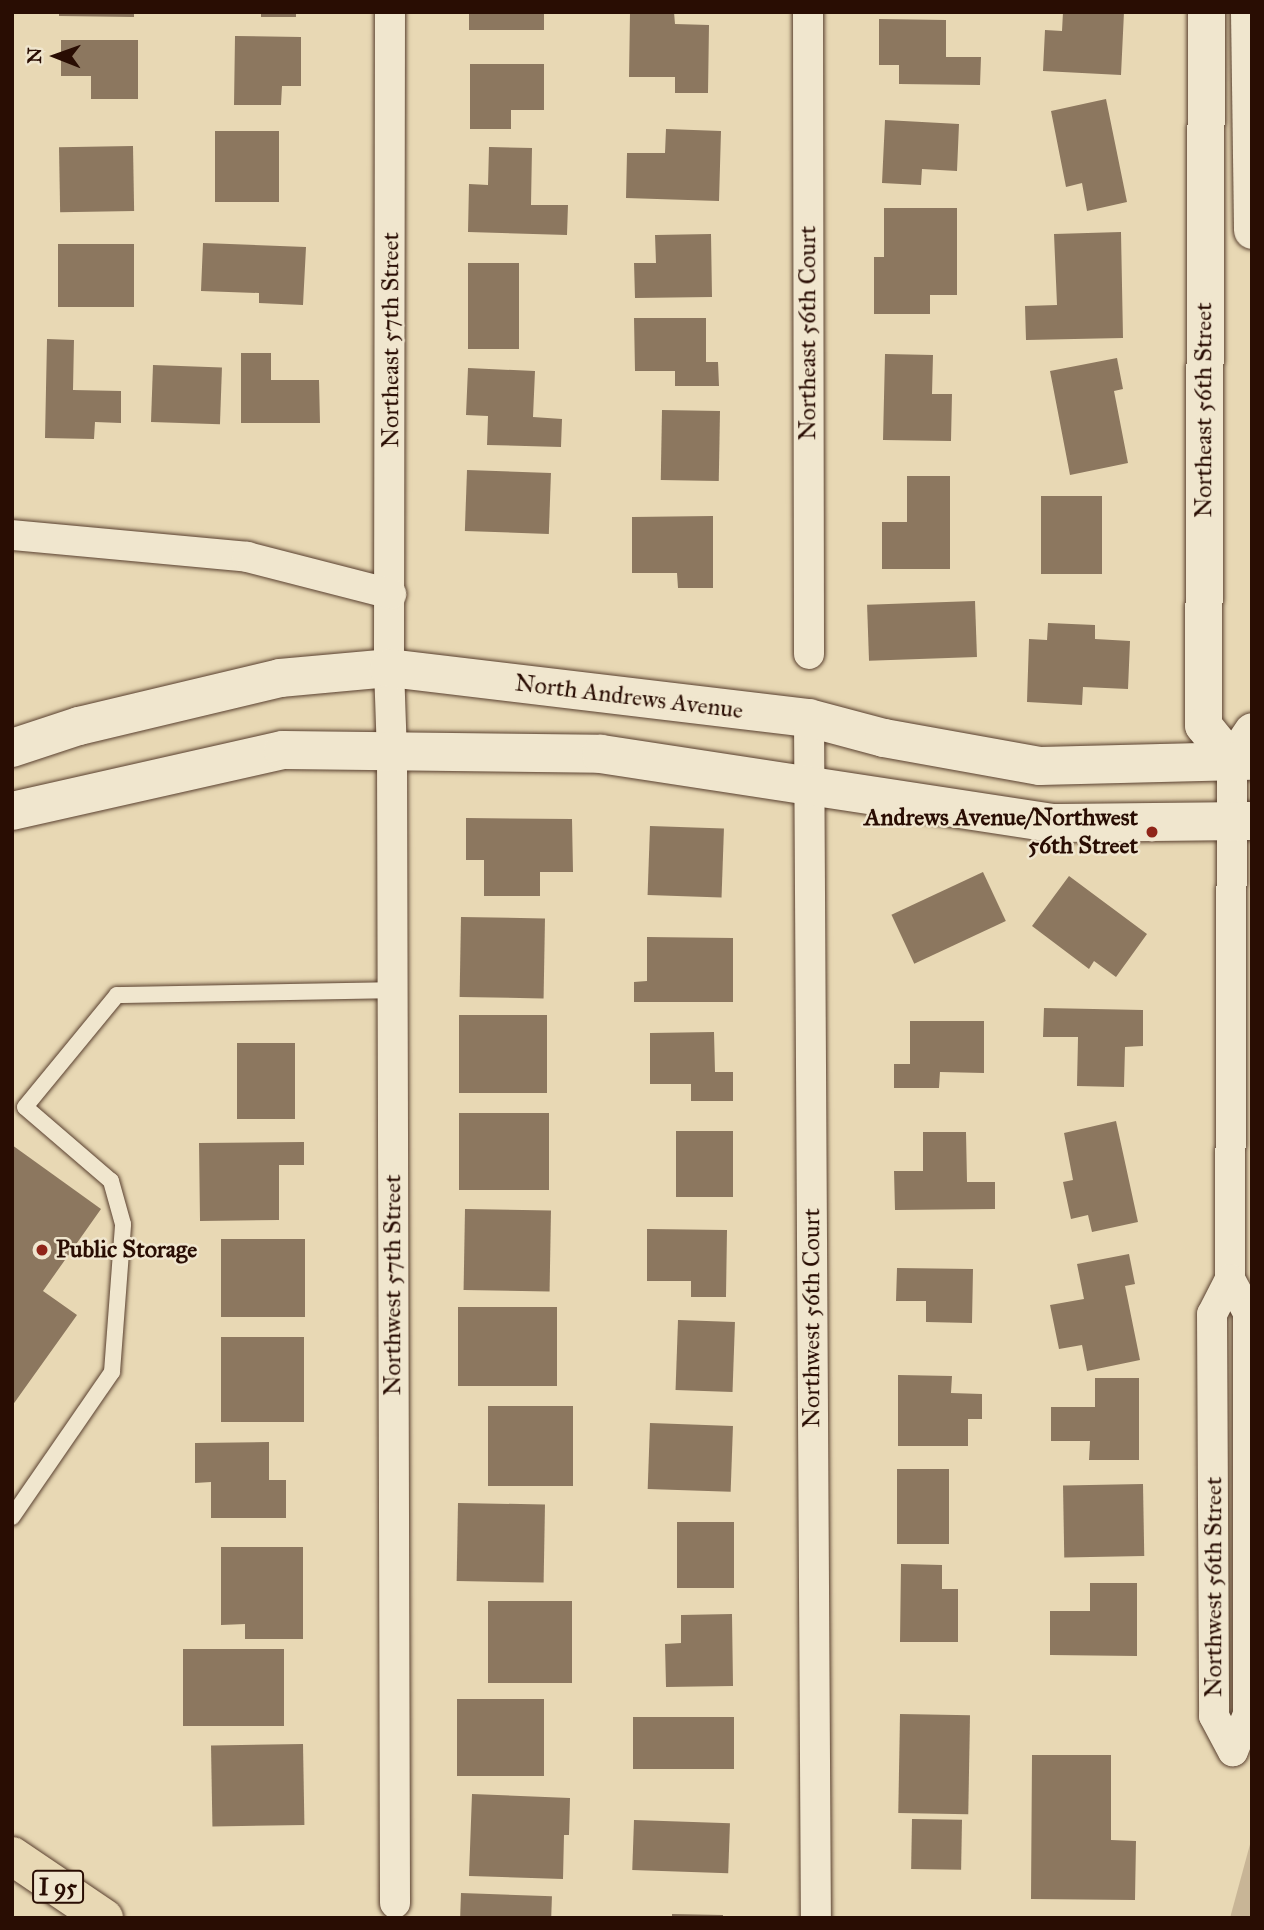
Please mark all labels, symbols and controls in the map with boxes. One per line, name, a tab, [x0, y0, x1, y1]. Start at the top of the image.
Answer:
north arrow	[21, 21, 91, 91]
text: N	[23, 47, 46, 64]
street label: Northeast 56th Court	[794, 226, 822, 440]
street label: Northeast 57th Street	[377, 232, 405, 448]
street label: Northeast 56th Street	[1190, 302, 1218, 518]
street label: North Andrews Avenue	[513, 669, 745, 725]
place label: Andrews Avenue/Northwest 56th Street	[864, 804, 1138, 860]
marker: Andrews Avenue/Northwest 56th Street	[1144, 824, 1160, 840]
street label: Northwest 57th Street	[379, 1174, 407, 1396]
street label: Northwest 56th Court	[798, 1208, 826, 1428]
place label: Public Storage	[56, 1236, 197, 1264]
marker: Public Storage	[34, 1242, 50, 1258]
street label: Northwest 56th Street	[1200, 1477, 1228, 1697]
road number: I 95	[32, 1868, 84, 1906]

